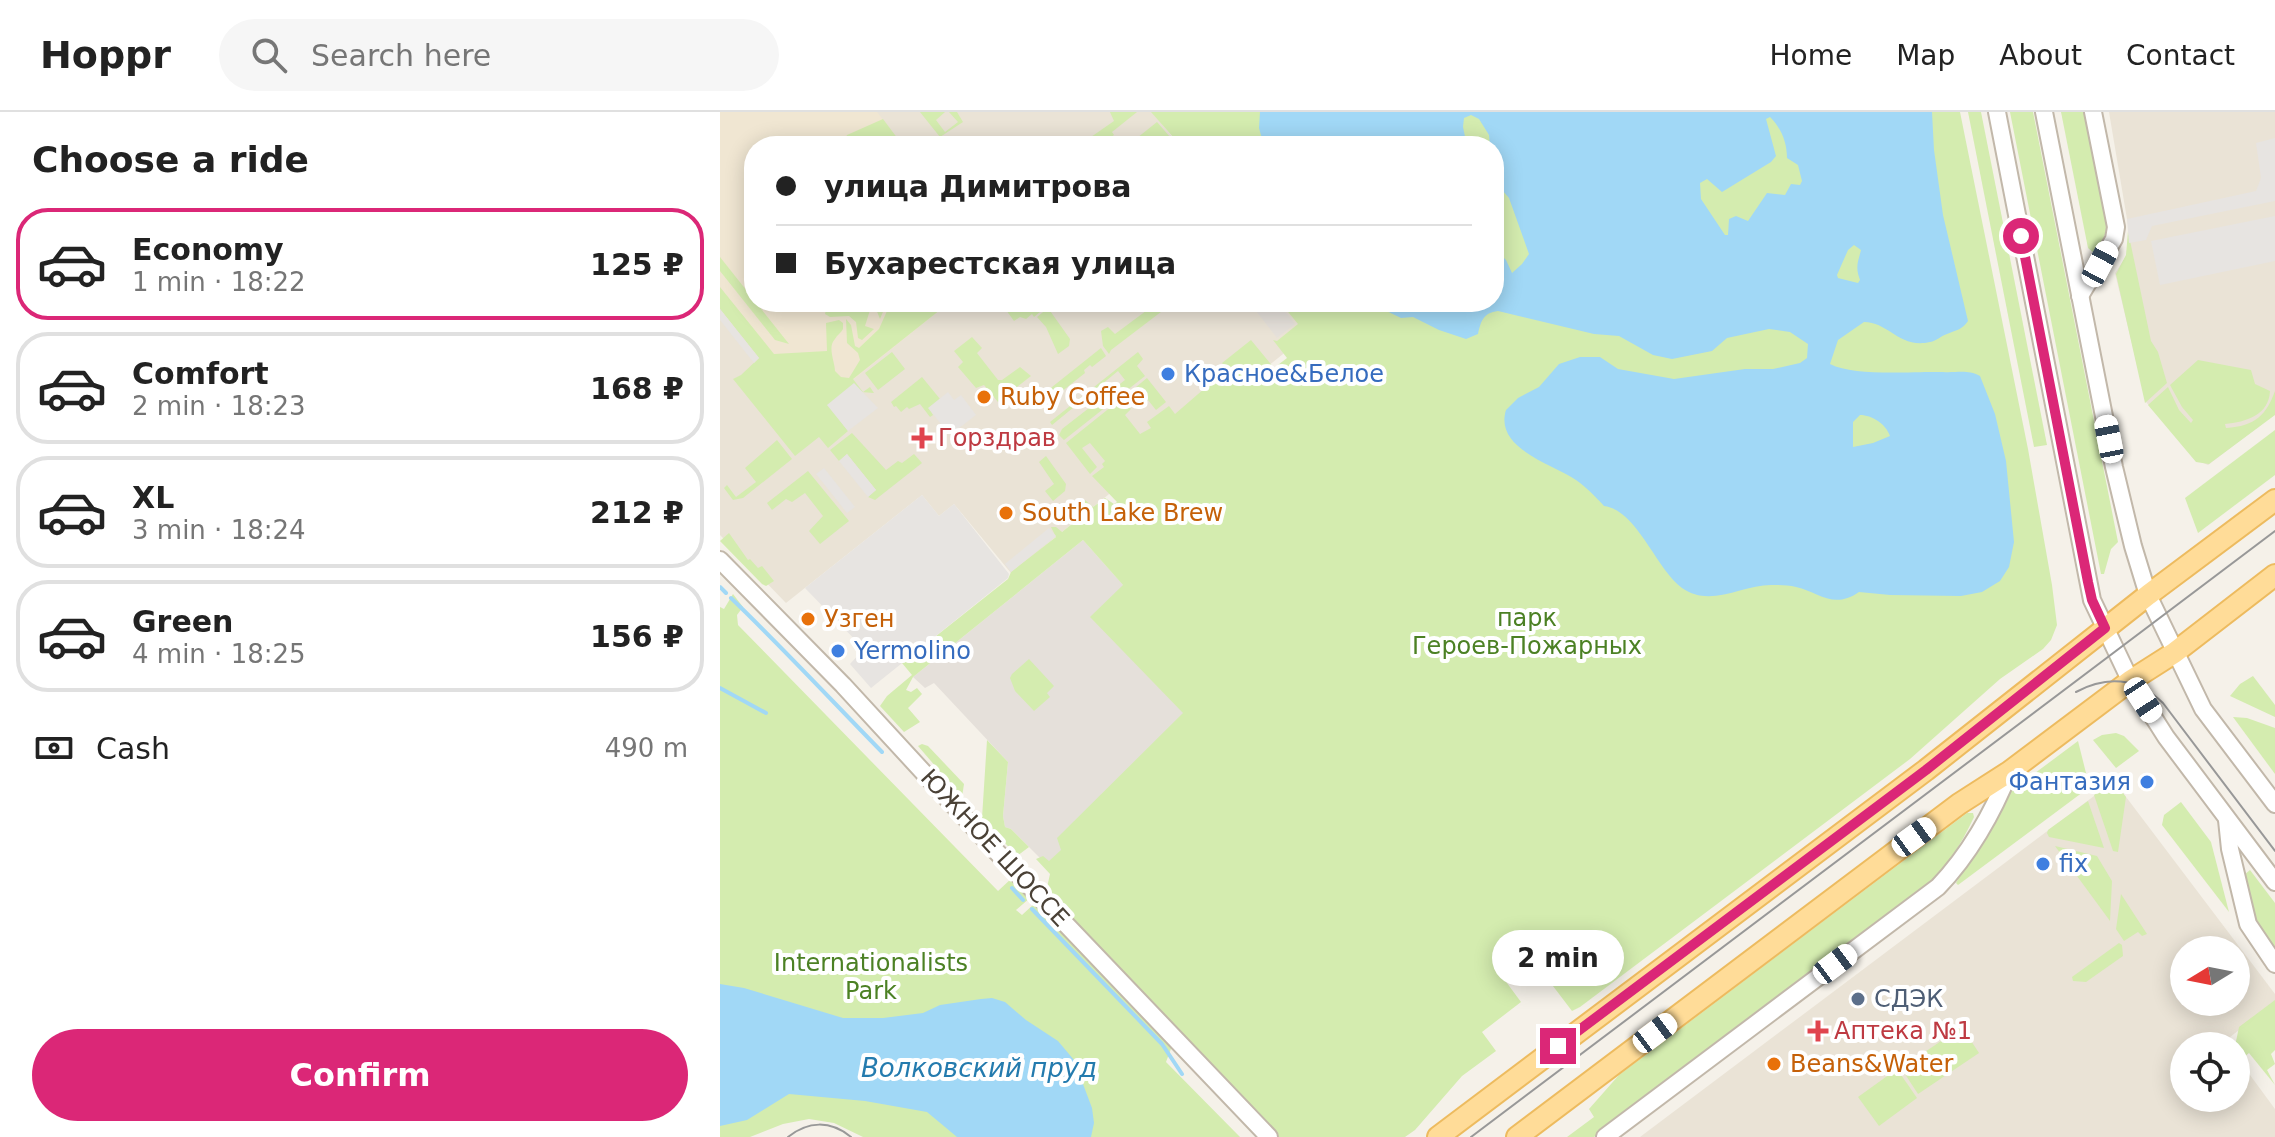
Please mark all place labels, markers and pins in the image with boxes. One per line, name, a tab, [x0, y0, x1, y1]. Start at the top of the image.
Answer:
place label: Красное&Белое	[1184, 360, 1384, 388]
marker: Красное&Белое	[1159, 365, 1177, 383]
place label: Ruby Coffee	[1000, 383, 1145, 411]
marker: Ruby Coffee	[975, 388, 993, 406]
place label: Горздрав	[938, 424, 1056, 452]
marker: Горздрав	[913, 429, 931, 447]
place label: South Lake Brew	[1022, 499, 1223, 527]
marker: South Lake Brew	[997, 504, 1015, 522]
place label: Узген	[824, 605, 894, 633]
marker: Узген	[799, 610, 817, 628]
place label: Yermolino	[853, 637, 971, 665]
marker: Yermolino	[829, 642, 847, 660]
place label: Фантазия	[2008, 768, 2131, 796]
marker: Фантазия	[2138, 773, 2156, 791]
place label: fix	[2059, 850, 2088, 878]
marker: fix	[2034, 855, 2052, 873]
place label: СДЭК	[1874, 985, 1943, 1013]
marker: СДЭК	[1849, 990, 1867, 1008]
place label: Аптека №1	[1834, 1017, 1972, 1045]
marker: Аптека №1	[1809, 1022, 1827, 1040]
place label: Beans&Water	[1790, 1050, 1953, 1078]
marker: Beans&Water	[1765, 1055, 1783, 1073]

